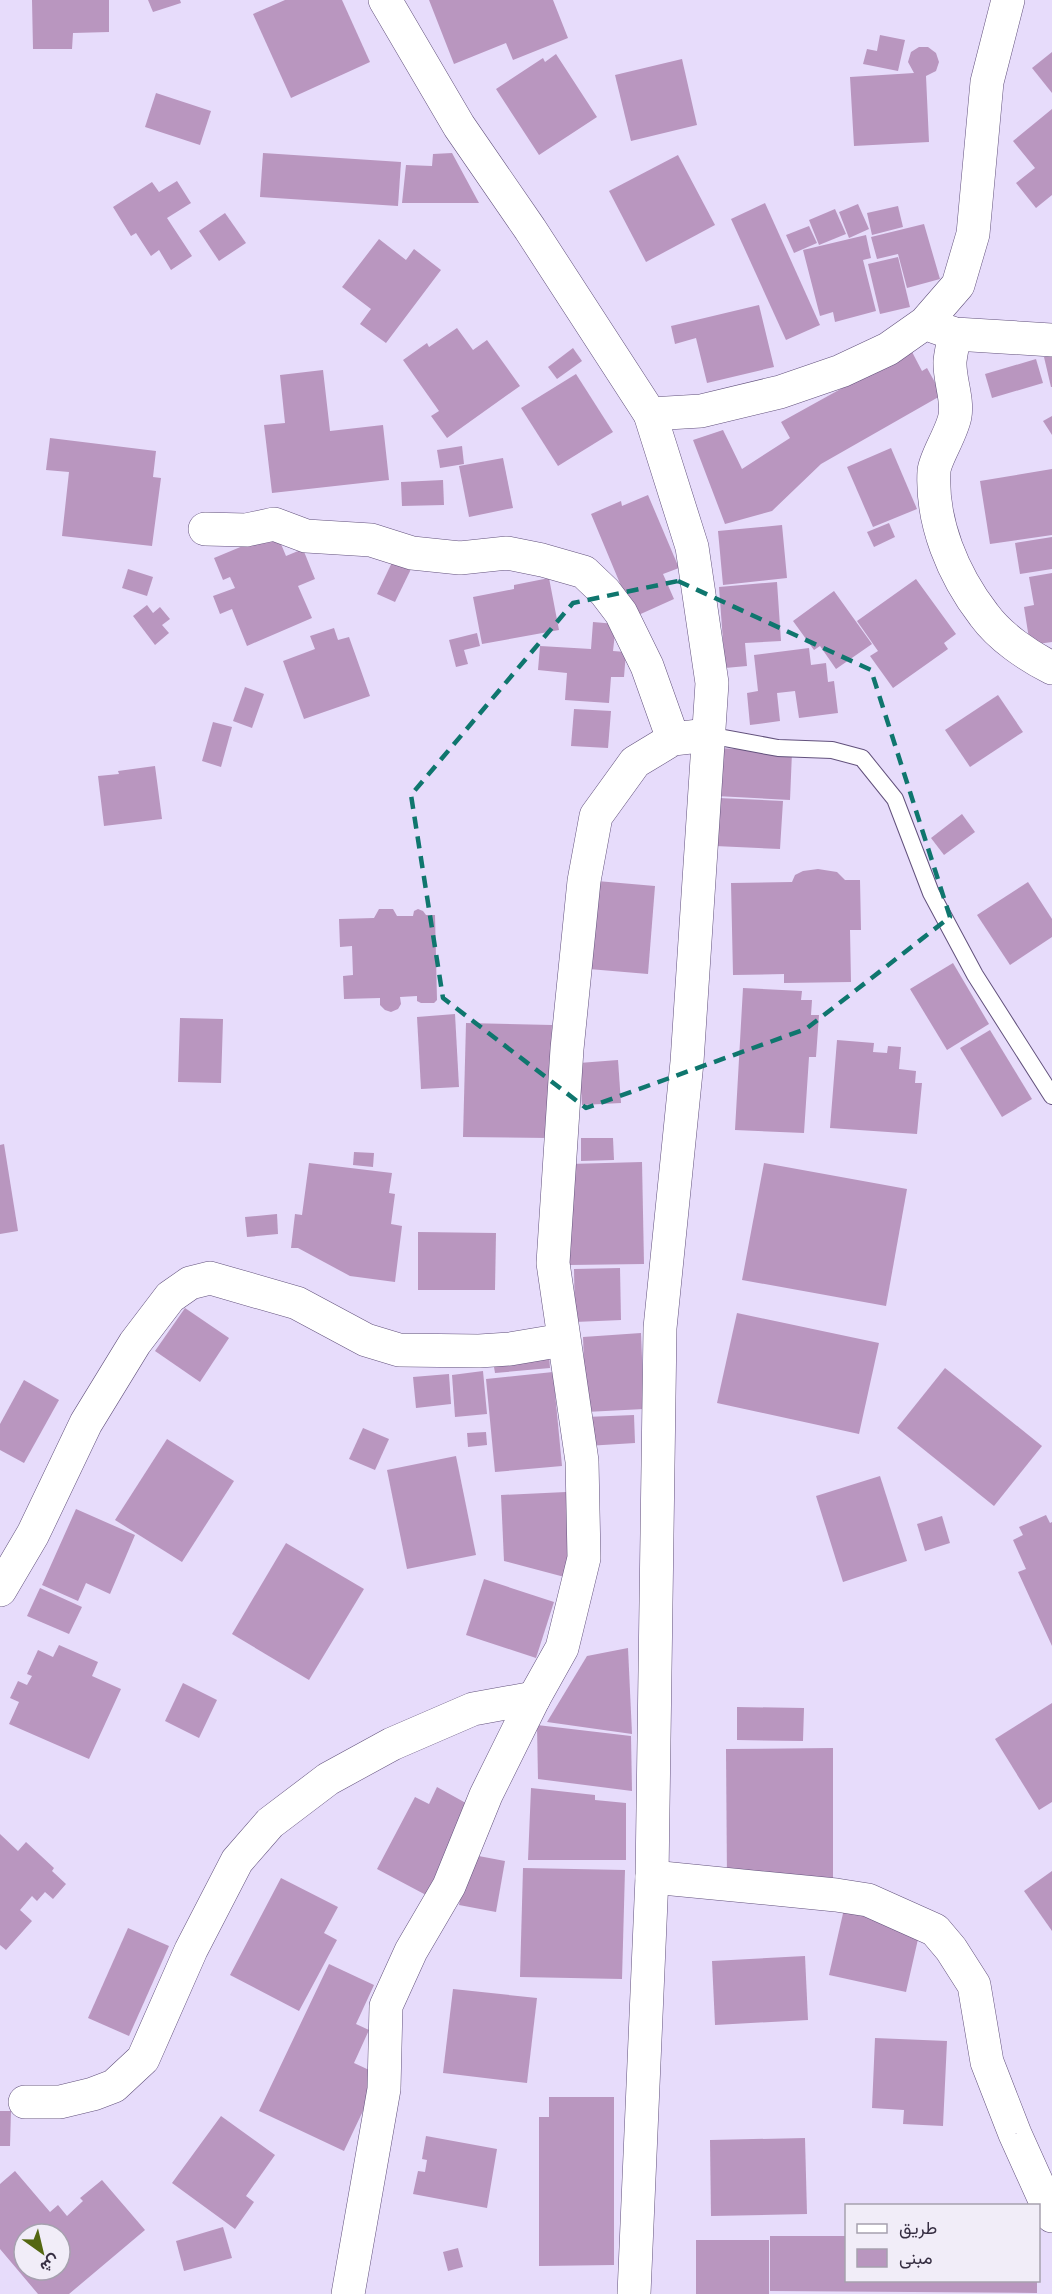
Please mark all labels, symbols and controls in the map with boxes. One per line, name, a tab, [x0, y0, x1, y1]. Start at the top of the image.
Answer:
legend	[845, 2204, 1040, 2282]
text: طريق	[899, 2217, 937, 2239]
north arrow	[12, 2222, 72, 2282]
text: مبنى	[899, 2247, 933, 2269]
text: ش	[37, 2251, 63, 2277]

